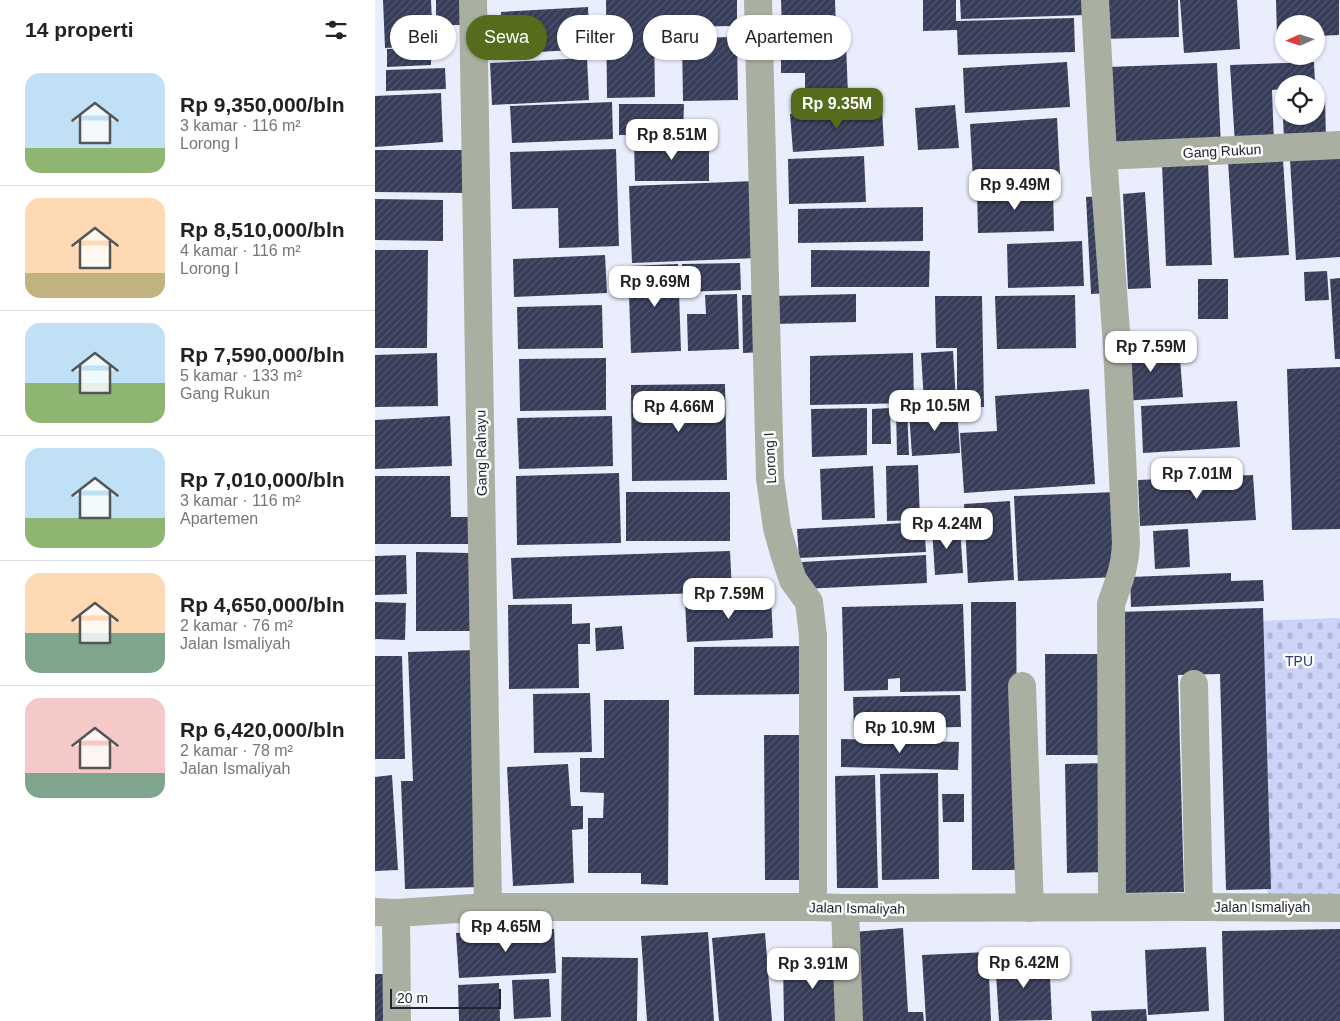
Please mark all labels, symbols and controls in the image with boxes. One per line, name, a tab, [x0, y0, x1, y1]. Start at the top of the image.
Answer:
chip: Beli	[390, 15, 456, 60]
chip: Sewa	[466, 15, 547, 60]
chip: Filter	[557, 15, 633, 60]
chip: Baru	[643, 15, 717, 60]
chip: Apartemen	[727, 15, 851, 60]
north arrow	[1275, 15, 1325, 65]
map controls	[1275, 15, 1325, 125]
icon: filters	[322, 16, 350, 44]
text: 14 properti	[25, 18, 134, 41]
button: locate	[1275, 75, 1325, 125]
pin: Rp 9.35M	[785, 88, 889, 130]
icon: home	[65, 93, 125, 153]
text: Rp 9,350,000/bln	[180, 93, 345, 116]
text: Rp 9.35M	[802, 95, 872, 112]
text: 3 kamar · 116 m²	[180, 117, 301, 134]
pin: Rp 8.51M	[620, 119, 724, 161]
text: Rp 8.51M	[637, 126, 707, 143]
text: Lorong I	[180, 135, 239, 152]
street label: Gang Rukun	[1182, 141, 1262, 161]
pin: Rp 9.49M	[963, 168, 1067, 211]
text: Rp 9.49M	[980, 176, 1050, 193]
icon: home	[65, 218, 125, 278]
text: Rp 8,510,000/bln	[180, 218, 345, 241]
text: 4 kamar · 116 m²	[180, 242, 301, 259]
text: Lorong I	[180, 260, 239, 277]
pin: Rp 9.69M	[603, 266, 707, 308]
text: Rp 9.69M	[620, 273, 690, 290]
pin: Rp 7.59M	[1099, 330, 1203, 373]
text: Rp 7.59M	[1116, 338, 1186, 355]
icon: home	[65, 343, 125, 403]
text: Rp 7,590,000/bln	[180, 343, 345, 366]
text: 5 kamar · 133 m²	[180, 367, 302, 384]
text: Gang Rukun	[180, 385, 270, 402]
pin: Rp 4.66M	[627, 390, 731, 433]
pin: Rp 10.5M	[883, 390, 987, 432]
text: Rp 10.5M	[900, 397, 970, 414]
text: Rp 4.66M	[644, 398, 714, 415]
street label: Gang Rahayu	[472, 410, 490, 496]
street label: Lorong I	[761, 432, 779, 484]
pin: Rp 7.01M	[1145, 458, 1249, 500]
text: Rp 7.01M	[1162, 465, 1232, 482]
icon: home	[65, 468, 125, 528]
text: Rp 7,010,000/bln	[180, 468, 345, 491]
text: 3 kamar · 116 m²	[180, 492, 301, 509]
pin: Rp 4.24M	[895, 508, 999, 550]
text: Apartemen	[180, 510, 258, 527]
text: Rp 4.24M	[912, 515, 982, 532]
pin: Rp 7.59M	[677, 578, 781, 620]
text: Rp 7.59M	[694, 585, 764, 602]
icon: home	[65, 593, 125, 653]
text: Rp 4,650,000/bln	[180, 593, 345, 616]
text: 2 kamar · 76 m²	[180, 617, 293, 634]
text: Jalan Ismaliyah	[180, 635, 290, 652]
park label: TPU	[1285, 653, 1313, 669]
pin: Rp 10.9M	[848, 712, 952, 754]
icon: home	[65, 718, 125, 778]
text: Rp 6,420,000/bln	[180, 718, 345, 741]
text: Rp 10.9M	[865, 719, 935, 736]
text: 2 kamar · 78 m²	[180, 742, 293, 759]
text: Jalan Ismaliyah	[180, 760, 290, 777]
street label: Jalan Ismaliyah	[809, 899, 905, 917]
street label: Jalan Ismaliyah	[1214, 899, 1310, 915]
pin: Rp 4.65M	[454, 910, 558, 953]
text: Rp 4.65M	[471, 918, 541, 935]
pin: Rp 6.42M	[972, 946, 1076, 989]
pin: Rp 3.91M	[761, 948, 865, 990]
text: Rp 6.42M	[989, 954, 1059, 971]
text: Rp 3.91M	[778, 955, 848, 972]
scale bar	[390, 986, 501, 1009]
text: 20 m	[397, 990, 428, 1006]

